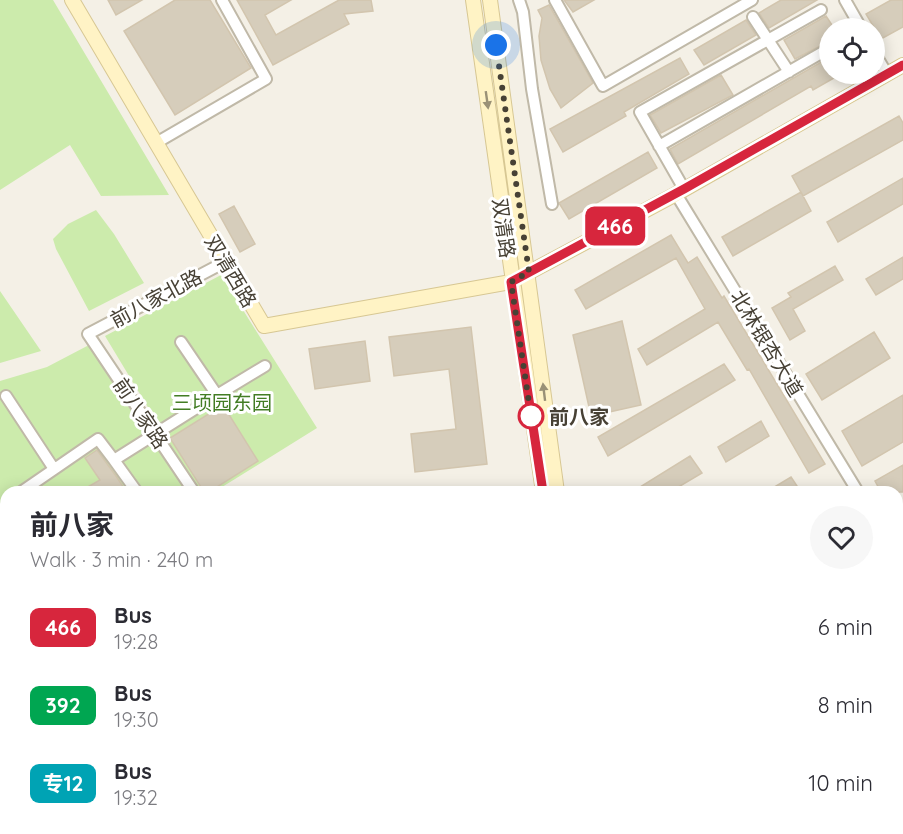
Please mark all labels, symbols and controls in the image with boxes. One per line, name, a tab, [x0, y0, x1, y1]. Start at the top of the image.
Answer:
map controls	[819, 18, 885, 84]
button: locate	[819, 18, 885, 84]
your location	[481, 30, 511, 60]
one-way arrow	[482, 90, 492, 109]
street label: 双清路	[487, 197, 521, 259]
line badge: 466	[580, 206, 650, 246]
text: 466	[597, 213, 633, 239]
street label: 双清西路	[200, 230, 262, 312]
street label: 前八家北路	[106, 263, 206, 333]
street label: 北林银杏大道	[725, 285, 809, 401]
street label: 前八家路	[108, 373, 174, 453]
one-way arrow	[540, 383, 549, 402]
park label: 三顷园东园	[172, 390, 272, 415]
marker: 前八家	[518, 403, 544, 429]
place label: 前八家	[549, 404, 609, 429]
button: heart	[810, 506, 873, 569]
text: 前八家	[30, 507, 114, 542]
text: Walk · 3 min · 240 m	[30, 547, 213, 572]
text: Bus	[114, 601, 152, 629]
text: 6 min	[818, 613, 873, 641]
text: 466	[45, 614, 81, 640]
text: 19:28	[114, 629, 158, 654]
text: Bus	[114, 679, 152, 707]
text: 8 min	[818, 691, 873, 719]
text: 392	[45, 692, 81, 718]
text: 19:30	[114, 707, 159, 732]
text: Bus	[114, 757, 152, 785]
text: 10 min	[808, 769, 873, 797]
text: 专12	[42, 770, 84, 796]
text: 19:32	[114, 785, 158, 810]

